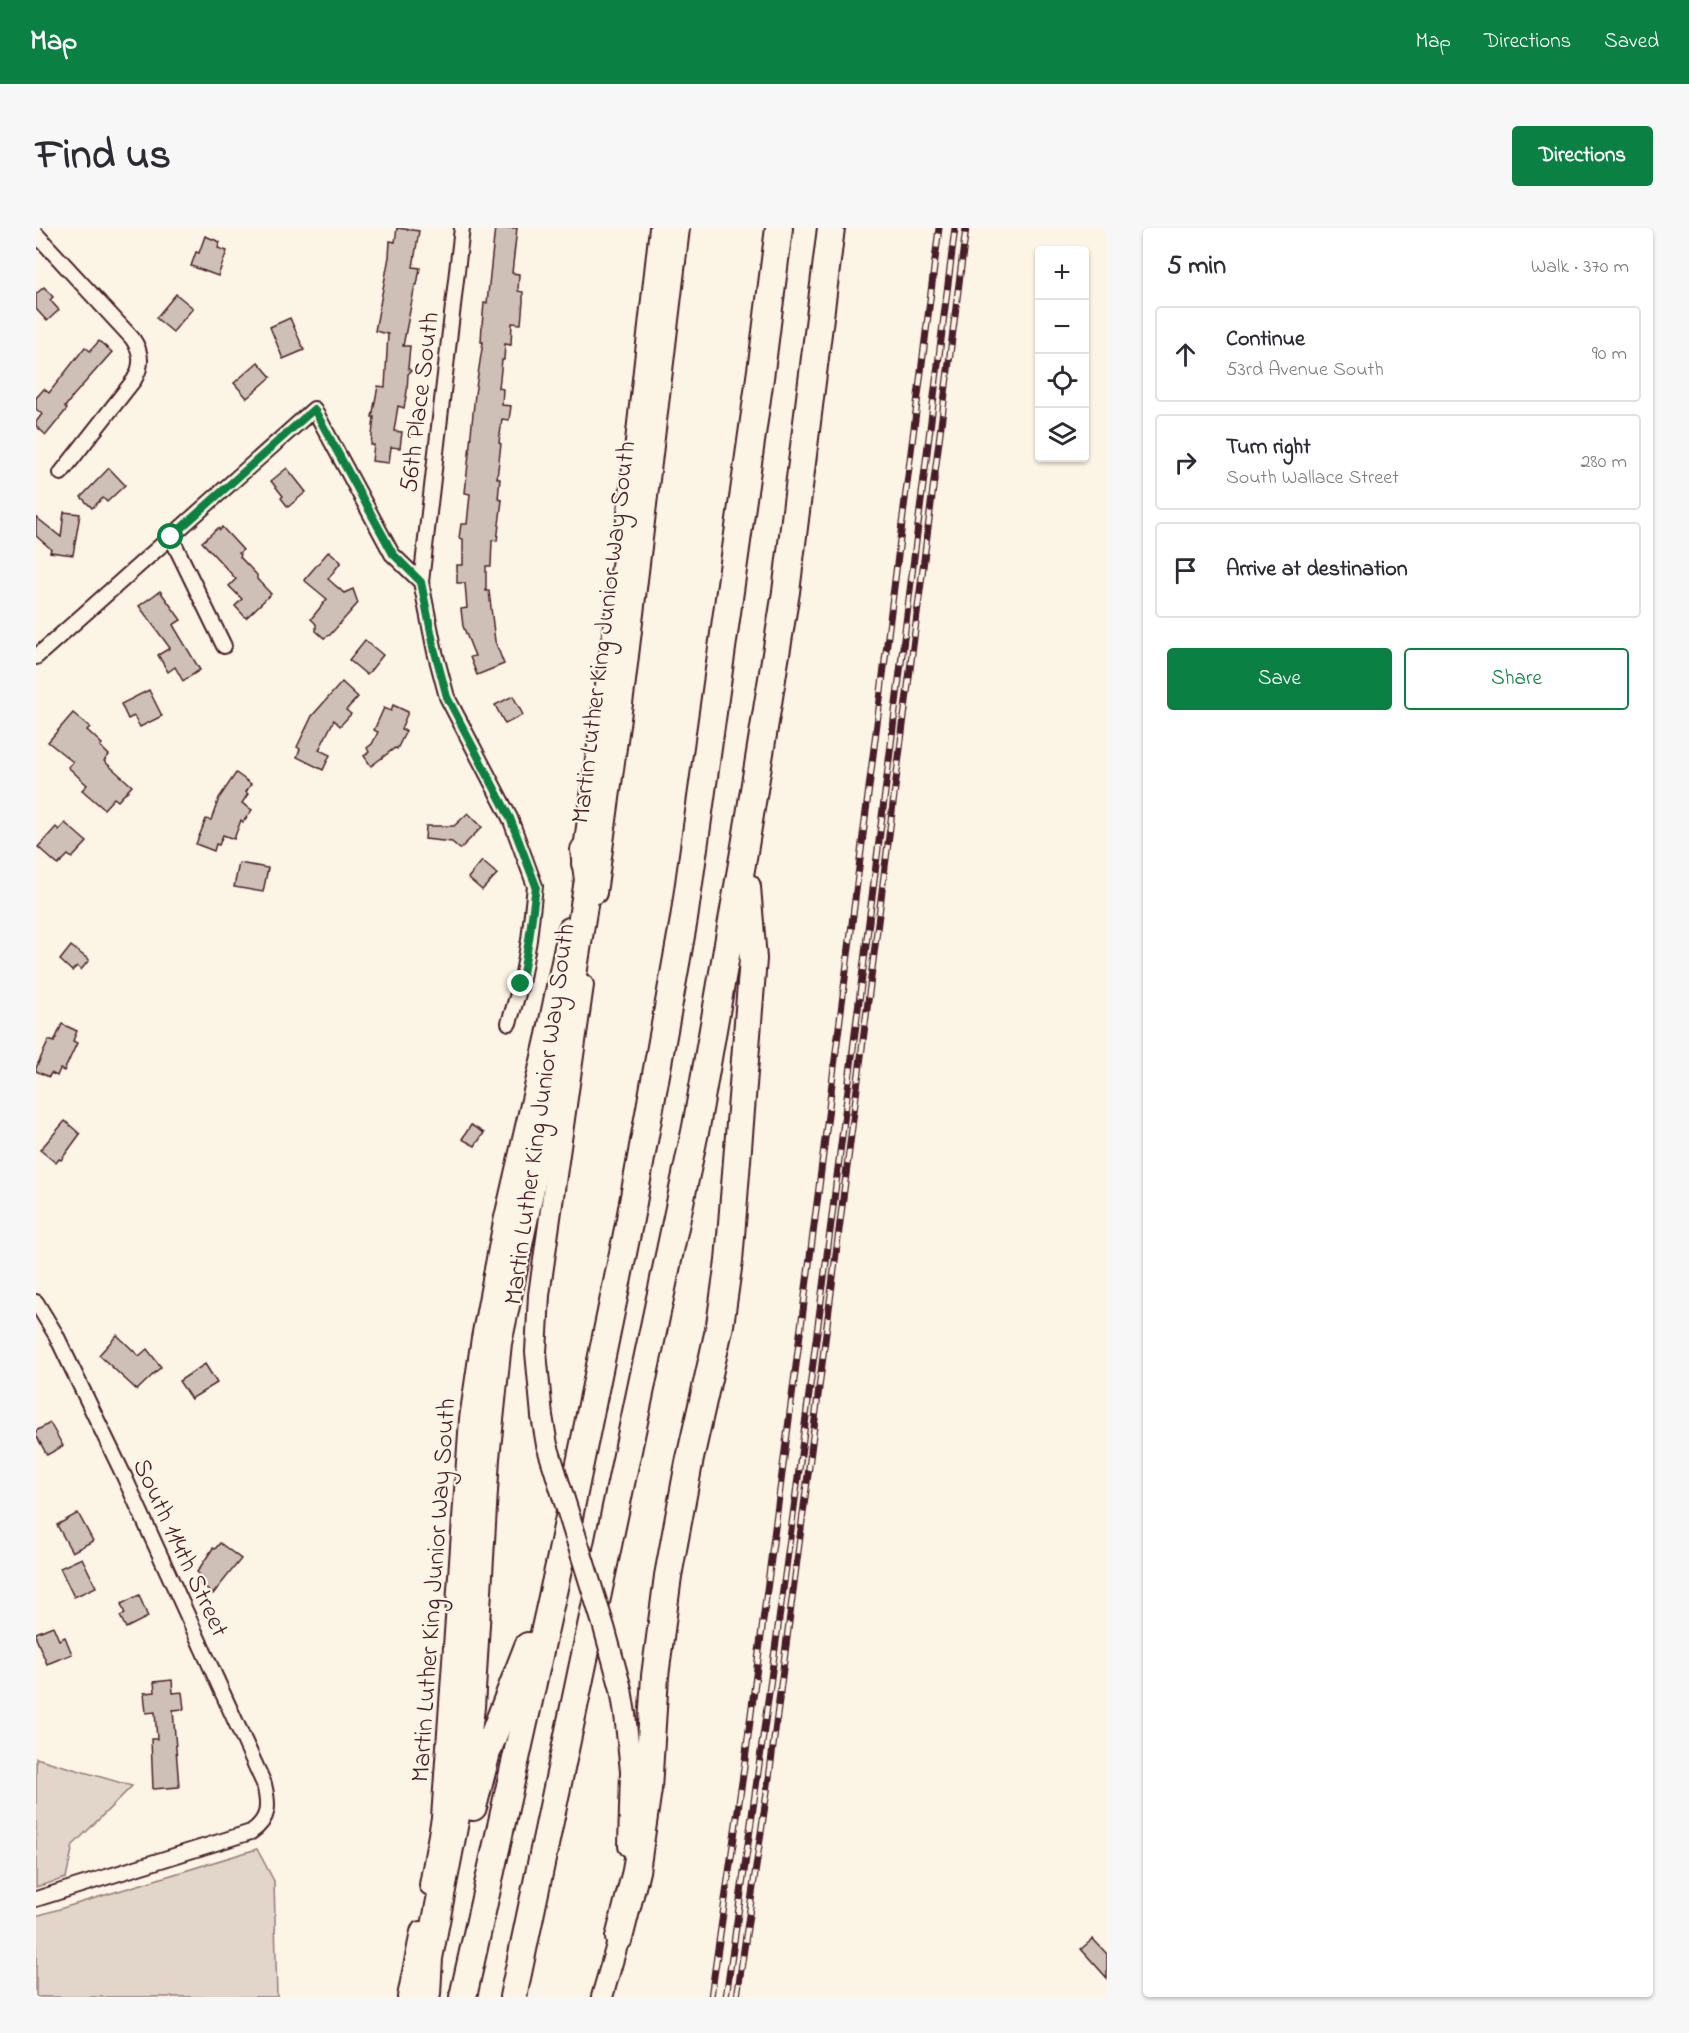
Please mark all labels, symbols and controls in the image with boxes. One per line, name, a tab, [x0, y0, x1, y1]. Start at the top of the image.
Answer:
text: Map	[30, 22, 77, 63]
text: Map	[1415, 27, 1451, 57]
text: Directions	[1484, 27, 1571, 57]
text: Saved	[1604, 27, 1659, 57]
text: Find us	[36, 126, 171, 187]
button: Directions	[1512, 126, 1653, 186]
map controls	[1035, 246, 1089, 462]
button: +	[1035, 246, 1089, 300]
text: 5 min	[1167, 248, 1226, 286]
text: Walk · 370 m	[1531, 253, 1629, 282]
button: −	[1035, 300, 1089, 354]
street label: 56th Place South	[391, 310, 451, 495]
text: Continue	[1226, 324, 1305, 356]
icon: ahead	[1169, 338, 1202, 371]
text: 90 m	[1592, 340, 1627, 369]
button: locate	[1035, 354, 1089, 408]
text: 53rd Avenue South	[1226, 356, 1384, 385]
button: layers	[1035, 408, 1089, 462]
text: Turn right	[1226, 432, 1311, 464]
street label: Martin Luther King Junior Way South	[563, 439, 647, 826]
icon: right	[1169, 446, 1202, 479]
text: 280 m	[1580, 448, 1627, 477]
text: South Wallace Street	[1226, 464, 1399, 493]
route start	[157, 523, 183, 549]
icon: arrive	[1169, 554, 1202, 587]
text: Arrive at destination	[1226, 554, 1408, 586]
button: Save	[1167, 648, 1392, 710]
button: Share	[1404, 648, 1629, 710]
street label: Martin Luther King Junior Way South	[495, 921, 587, 1308]
route end	[507, 970, 533, 996]
street label: Martin Luther King Junior Way South	[403, 1397, 467, 1784]
street label: South 114th Street	[121, 1453, 237, 1644]

